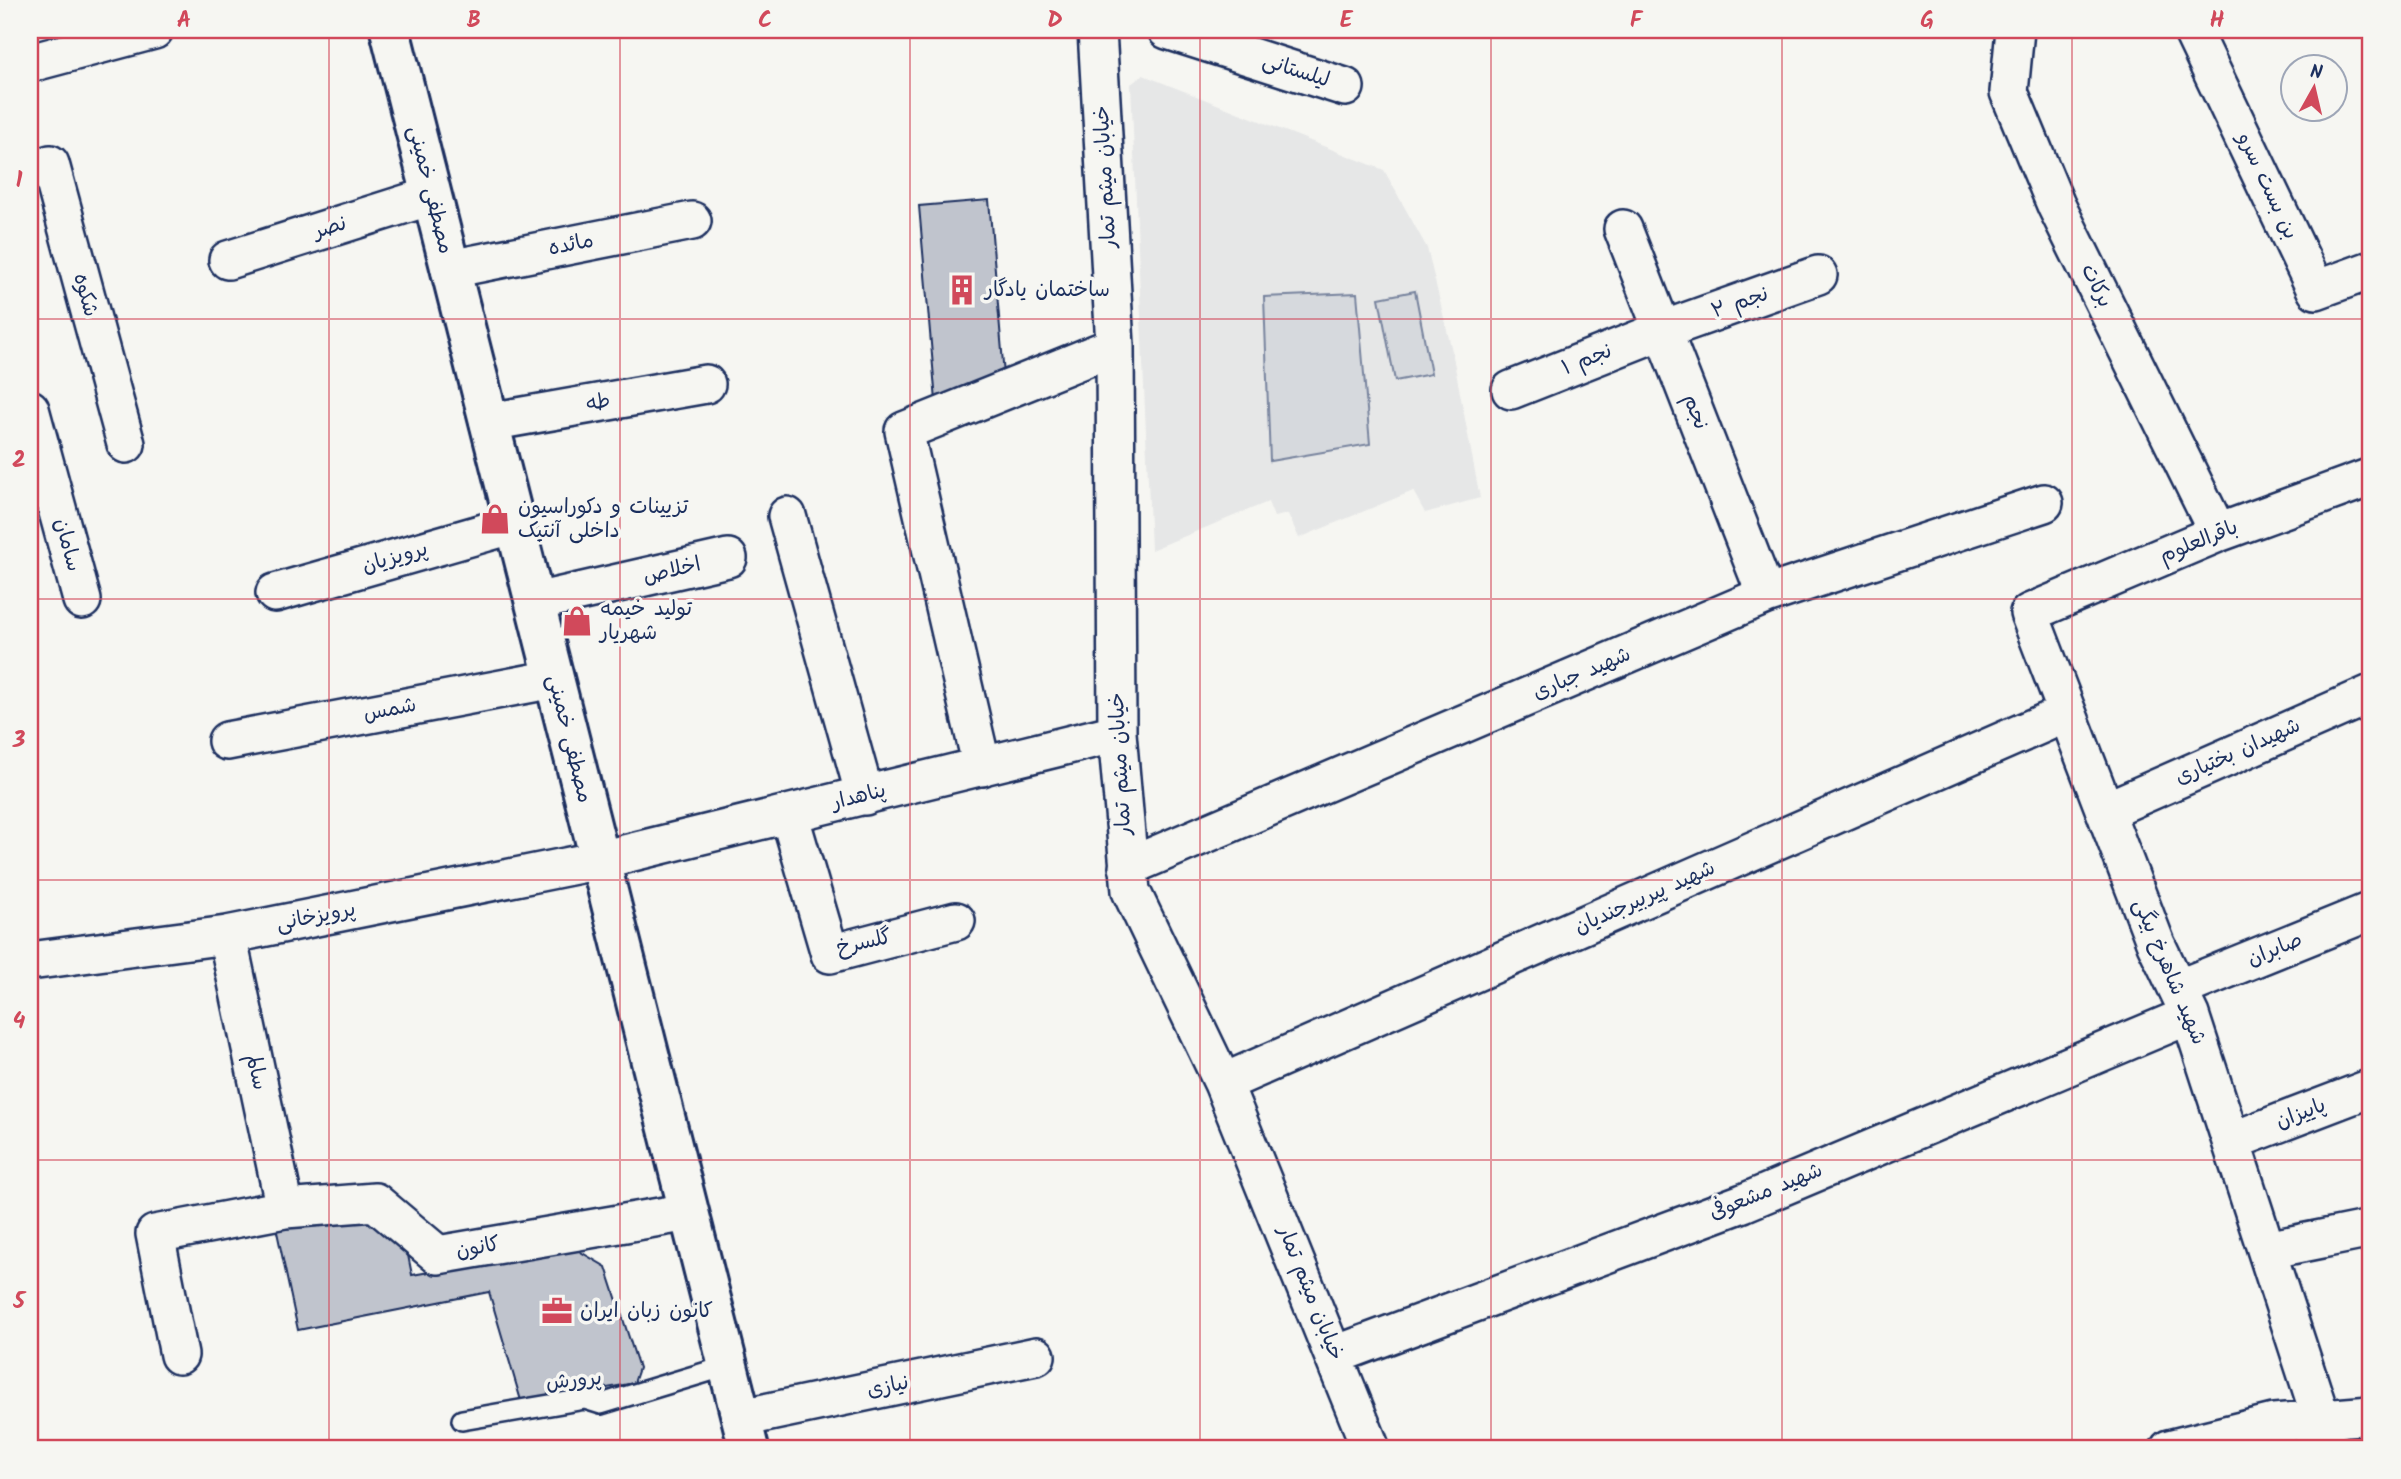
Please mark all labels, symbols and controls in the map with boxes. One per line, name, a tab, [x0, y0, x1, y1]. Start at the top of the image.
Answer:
text: A	[177, 3, 191, 39]
text: B	[467, 3, 481, 39]
text: C	[758, 3, 772, 39]
text: D	[1047, 3, 1063, 39]
text: E	[1340, 3, 1354, 39]
text: F	[1630, 3, 1644, 39]
text: G	[1920, 3, 1934, 39]
text: H	[2210, 3, 2225, 39]
street label: لیلستانی	[1258, 45, 1334, 97]
north arrow	[2278, 52, 2348, 122]
text: N	[2308, 57, 2324, 89]
street label: خیابان میثم تمار	[1086, 105, 1126, 250]
street label: مصطفی خمینی	[398, 122, 462, 258]
street label: بن بست سرو	[2227, 126, 2306, 245]
text: 1	[16, 163, 23, 199]
street label: نصر	[307, 207, 351, 249]
street label: مائده	[546, 224, 596, 266]
street label: برکات	[2071, 258, 2121, 314]
street label: شکوه	[63, 270, 107, 320]
building icon: ساختمان یادگار	[945, 273, 979, 307]
place label: ساختمان یادگار	[983, 274, 1110, 307]
street label: نجم ۲	[1707, 278, 1773, 328]
street label: نجم ۱	[1557, 335, 1617, 385]
street label: طه	[583, 385, 613, 421]
street label: نجم	[1673, 389, 1717, 435]
text: 2	[12, 443, 26, 479]
place label: تزیینات و دکوراسیون داخلی آنتیک	[518, 491, 689, 548]
shop icon: تزیینات و دکوراسیون داخلی آنتیک	[478, 502, 512, 536]
street label: باقرالعلوم	[2155, 511, 2243, 573]
street label: سامان	[44, 515, 90, 575]
street label: پرویزیان	[358, 533, 432, 583]
street label: اخلاص	[640, 548, 704, 594]
place label: تولید خیمه شهریار	[598, 593, 693, 650]
shop icon: تولید خیمه شهریار	[560, 604, 594, 638]
street label: شهید جباری	[1528, 638, 1636, 710]
street label: مصطفی خمینی	[537, 671, 601, 807]
street label: شمس	[361, 689, 419, 731]
street label: خیابان میثم تمار	[1101, 692, 1141, 837]
street label: شهیدان بختیاری	[2170, 710, 2306, 794]
text: 3	[12, 723, 26, 759]
street label: پناهدار	[826, 774, 890, 820]
street label: شهید پیربیرجندیان	[1569, 852, 1721, 944]
street label: پرویزخانی	[273, 893, 359, 941]
street label: شهید شاهرخ بیگی	[2123, 894, 2215, 1050]
street label: گلسرخ	[833, 921, 895, 965]
street label: صابران	[2242, 924, 2308, 976]
text: 4	[13, 1004, 26, 1040]
street label: سالم	[236, 1051, 276, 1093]
street label: پاییزان	[2271, 1089, 2331, 1139]
street label: شهید مشعوفی	[1704, 1154, 1828, 1230]
street label: خیابان میثم تمار	[1267, 1219, 1352, 1366]
street label: کانون	[454, 1228, 502, 1268]
text: 5	[12, 1284, 27, 1320]
office icon: کانون زبان ایران	[540, 1294, 574, 1328]
place label: کانون زبان ایران	[580, 1295, 713, 1328]
street label: پرورش	[545, 1362, 603, 1400]
street label: نیازی	[864, 1366, 912, 1408]

